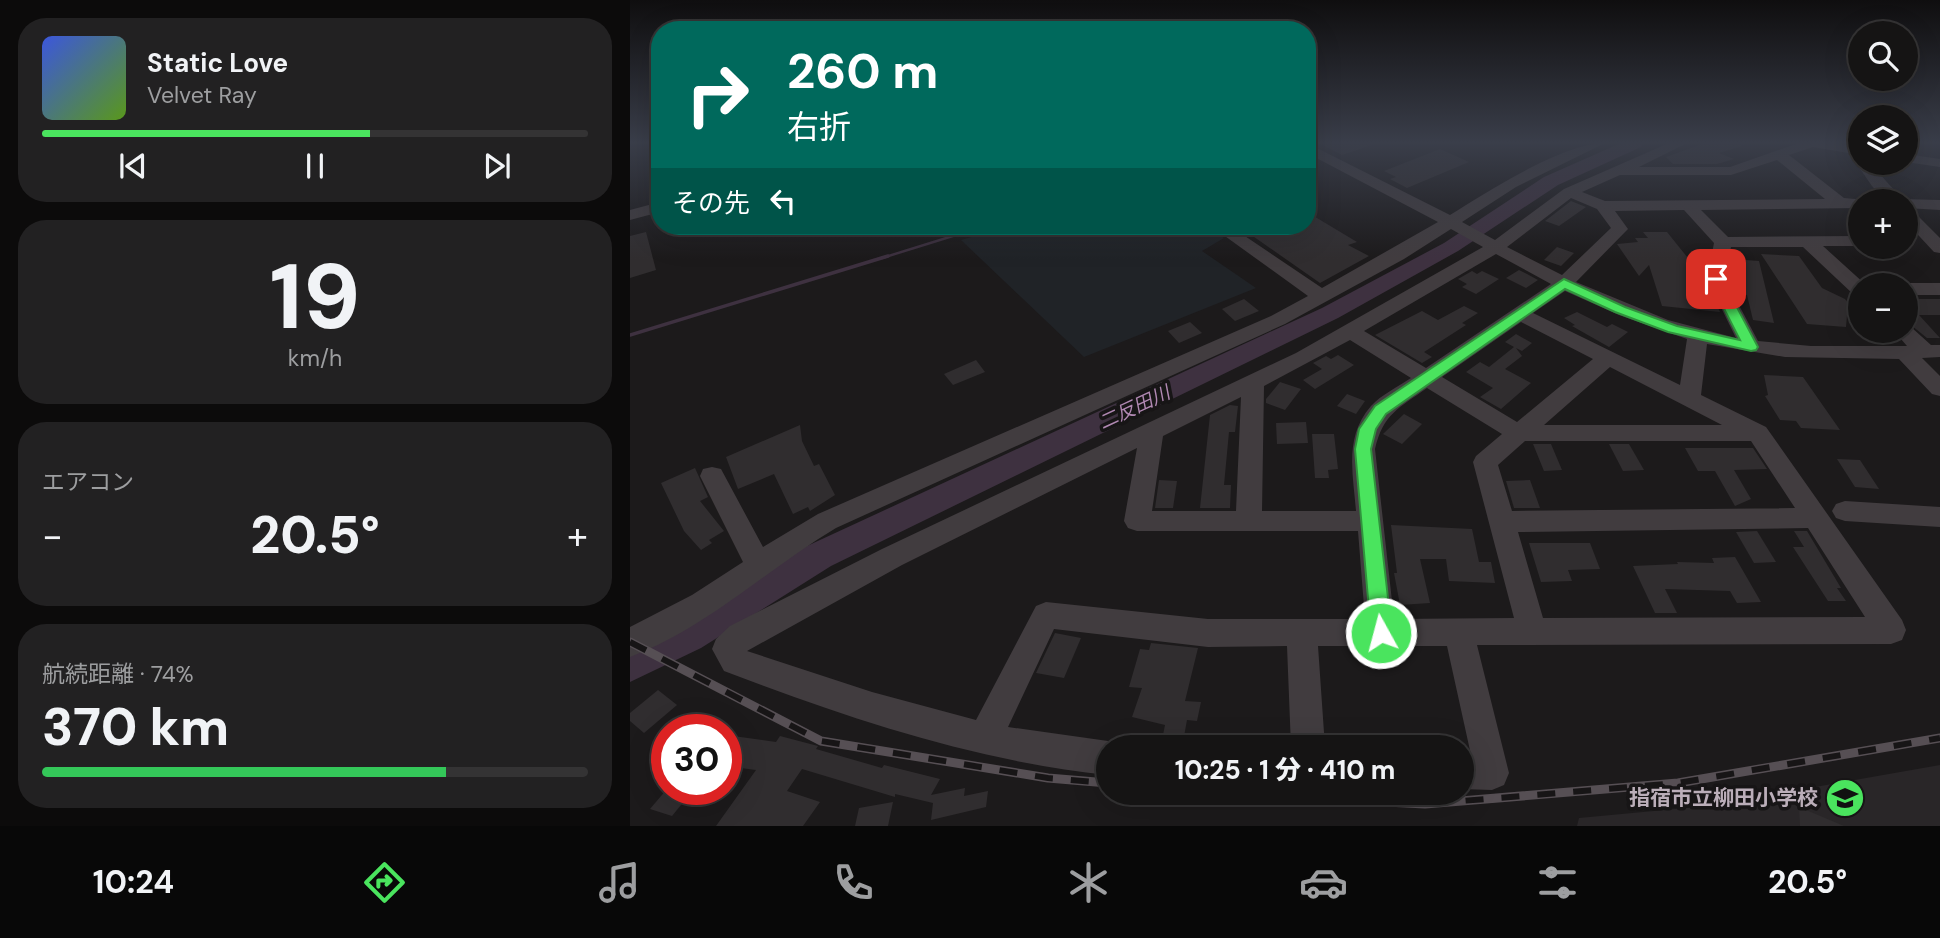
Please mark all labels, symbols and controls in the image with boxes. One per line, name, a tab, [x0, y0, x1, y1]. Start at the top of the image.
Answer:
map controls	[1848, 21, 1918, 343]
button: search	[1848, 21, 1918, 91]
text: 260 m	[787, 39, 938, 103]
text: Static Love	[147, 46, 288, 80]
icon: right	[672, 49, 763, 140]
text: Velvet Ray	[147, 80, 257, 110]
button: layers	[1848, 105, 1918, 175]
text: 右折	[787, 106, 851, 148]
icon: previous	[114, 147, 152, 185]
icon: pause	[296, 147, 334, 185]
icon: next	[478, 147, 516, 185]
icon: left	[764, 182, 802, 220]
text: その先	[672, 186, 750, 220]
button: +	[1848, 189, 1918, 259]
text: 19	[270, 238, 360, 356]
pin	[1686, 249, 1746, 309]
icon: arrive	[1697, 260, 1735, 298]
button: −	[1848, 273, 1918, 343]
text: km/h	[288, 343, 342, 373]
water label: 二反田川	[1094, 379, 1176, 435]
text: エアコン	[42, 467, 134, 497]
text: 20.5°	[250, 501, 380, 569]
text: −	[42, 511, 63, 561]
text: +	[567, 511, 588, 561]
position arrow	[1344, 596, 1418, 670]
text: 航続距離 · 74%	[42, 659, 194, 689]
text: 370 km	[42, 693, 229, 761]
speed limit sign: 30	[651, 714, 742, 805]
text: 10:25 · 1 分 · 410 m	[1175, 753, 1395, 787]
school or university icon: 指宿市立柳田小学校	[1824, 777, 1866, 819]
place label: 指宿市立柳田小学校	[1629, 784, 1818, 812]
icon: directions	[360, 858, 409, 907]
icon: music	[595, 858, 644, 907]
icon: phone	[829, 858, 878, 907]
icon: climate	[1064, 858, 1113, 907]
icon: car	[1299, 858, 1348, 907]
icon: filters	[1533, 858, 1582, 907]
text: 10:24	[93, 861, 174, 903]
text: 20.5°	[1768, 861, 1847, 903]

